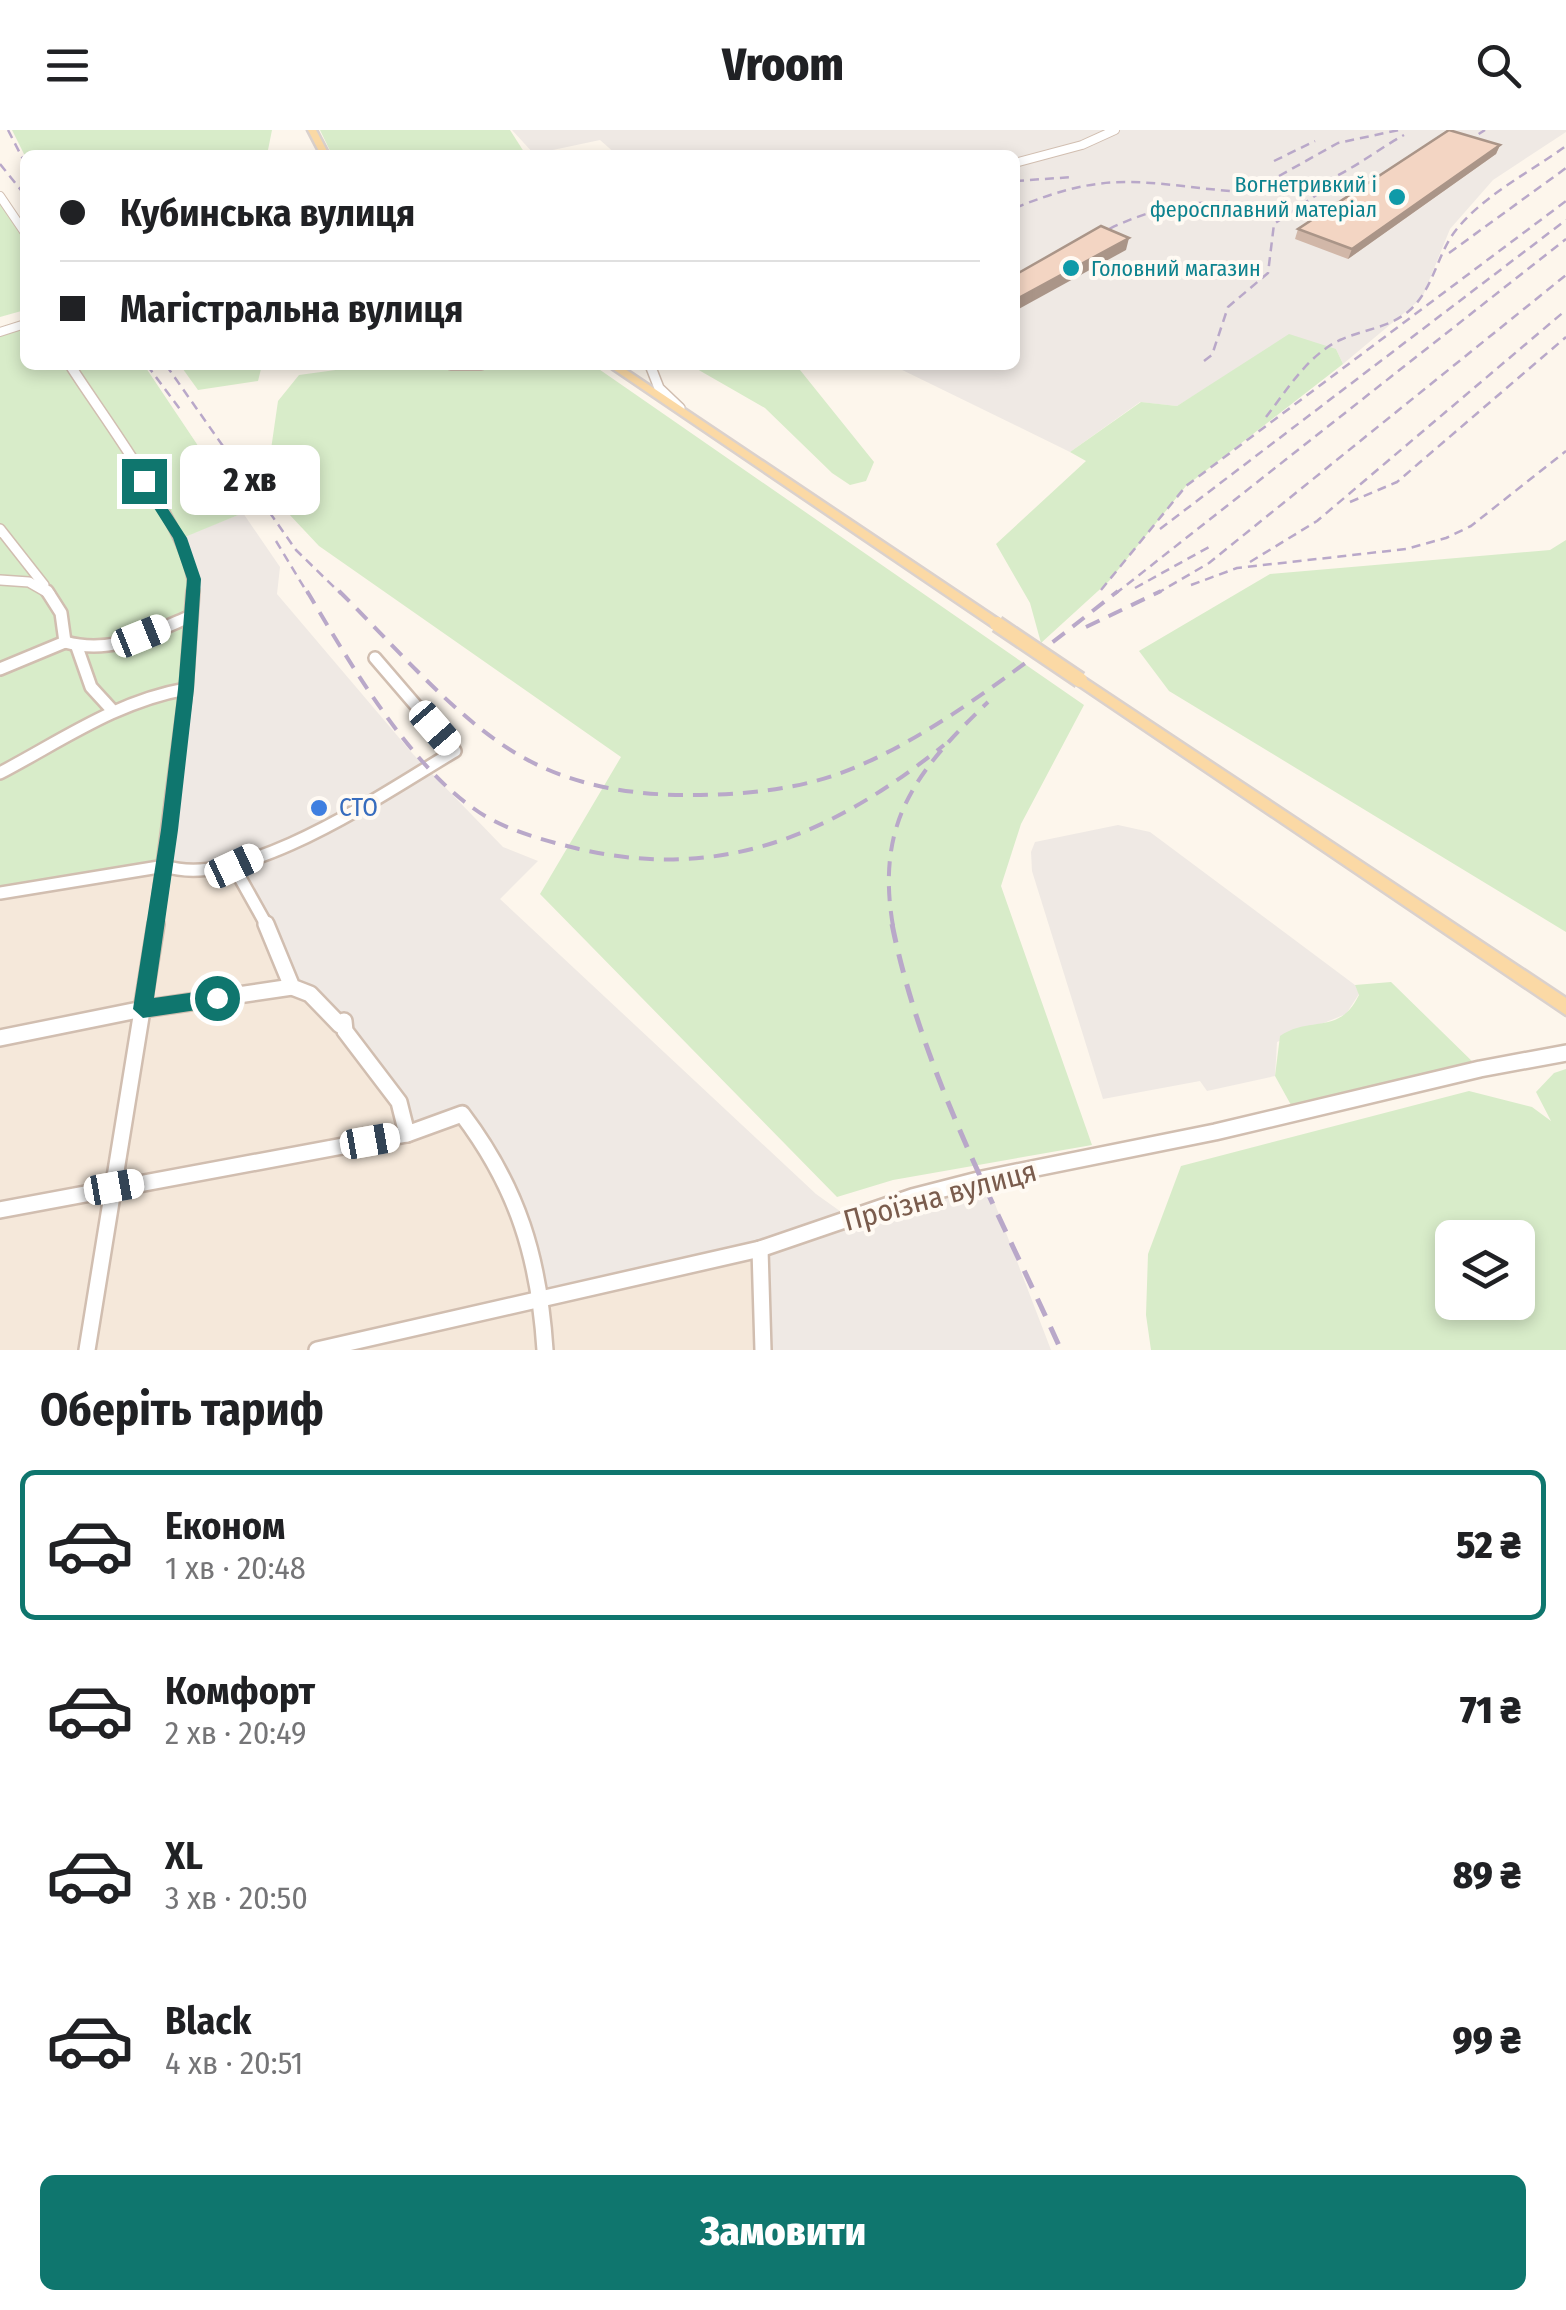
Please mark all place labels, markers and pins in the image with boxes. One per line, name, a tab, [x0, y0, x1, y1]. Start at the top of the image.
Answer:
place label: Вогнетривкий і феросплавний матеріал	[1150, 171, 1377, 223]
marker: Вогнетривкий і феросплавний матеріал	[1386, 186, 1408, 208]
place label: Головний магазин	[1091, 255, 1261, 282]
marker: Головний магазин	[1060, 257, 1082, 279]
place label: СТО	[339, 793, 378, 823]
marker: СТО	[308, 797, 330, 819]

